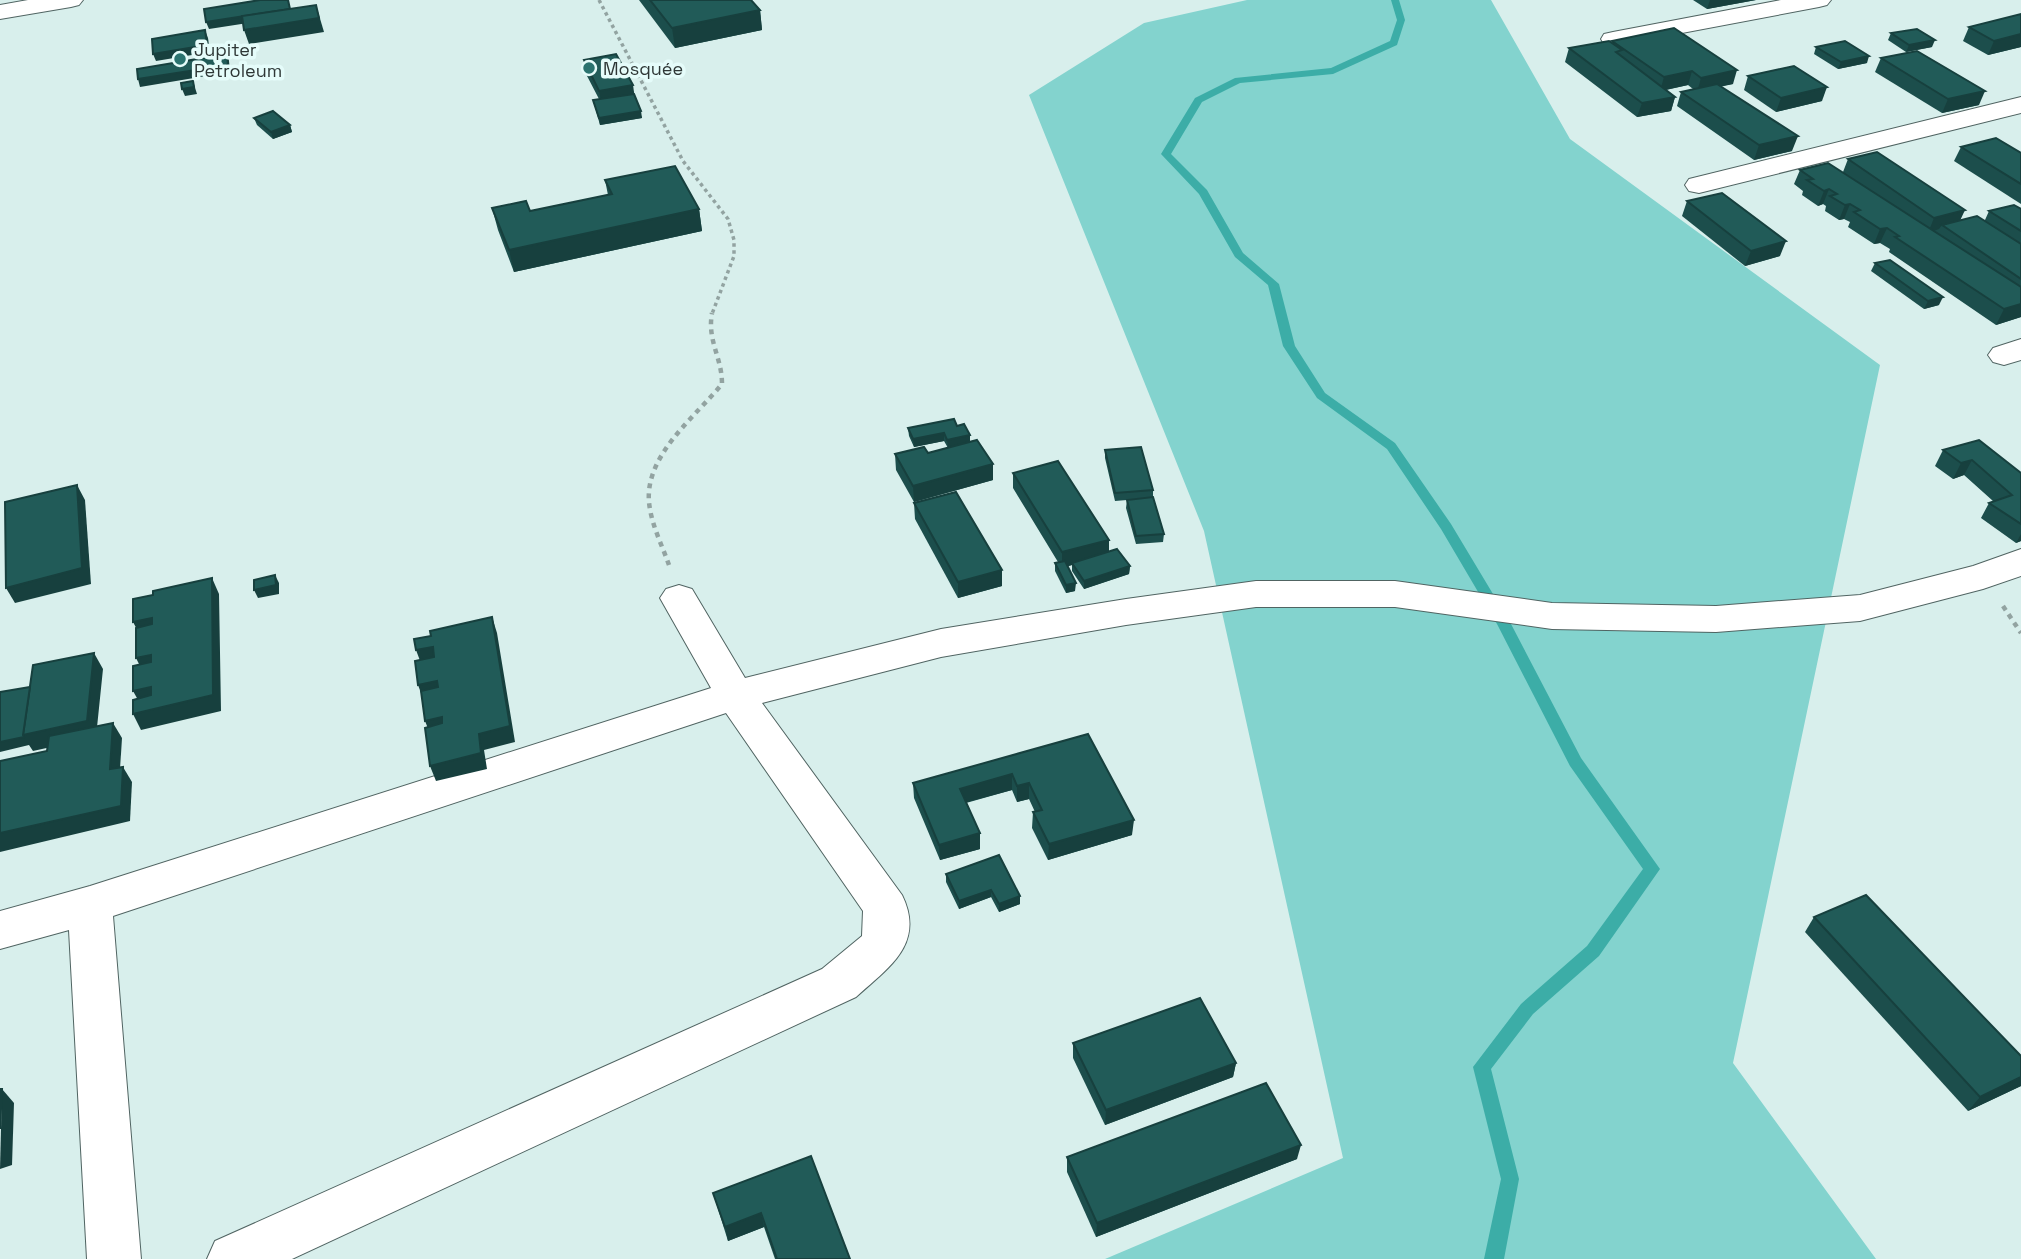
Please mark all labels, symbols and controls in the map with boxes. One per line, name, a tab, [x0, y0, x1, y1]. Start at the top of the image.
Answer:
place label: Jupiter Petroleum	[194, 38, 282, 82]
marker: Jupiter Petroleum	[172, 51, 188, 67]
place label: Mosquée	[603, 57, 683, 80]
marker: Mosquée	[581, 60, 597, 76]

